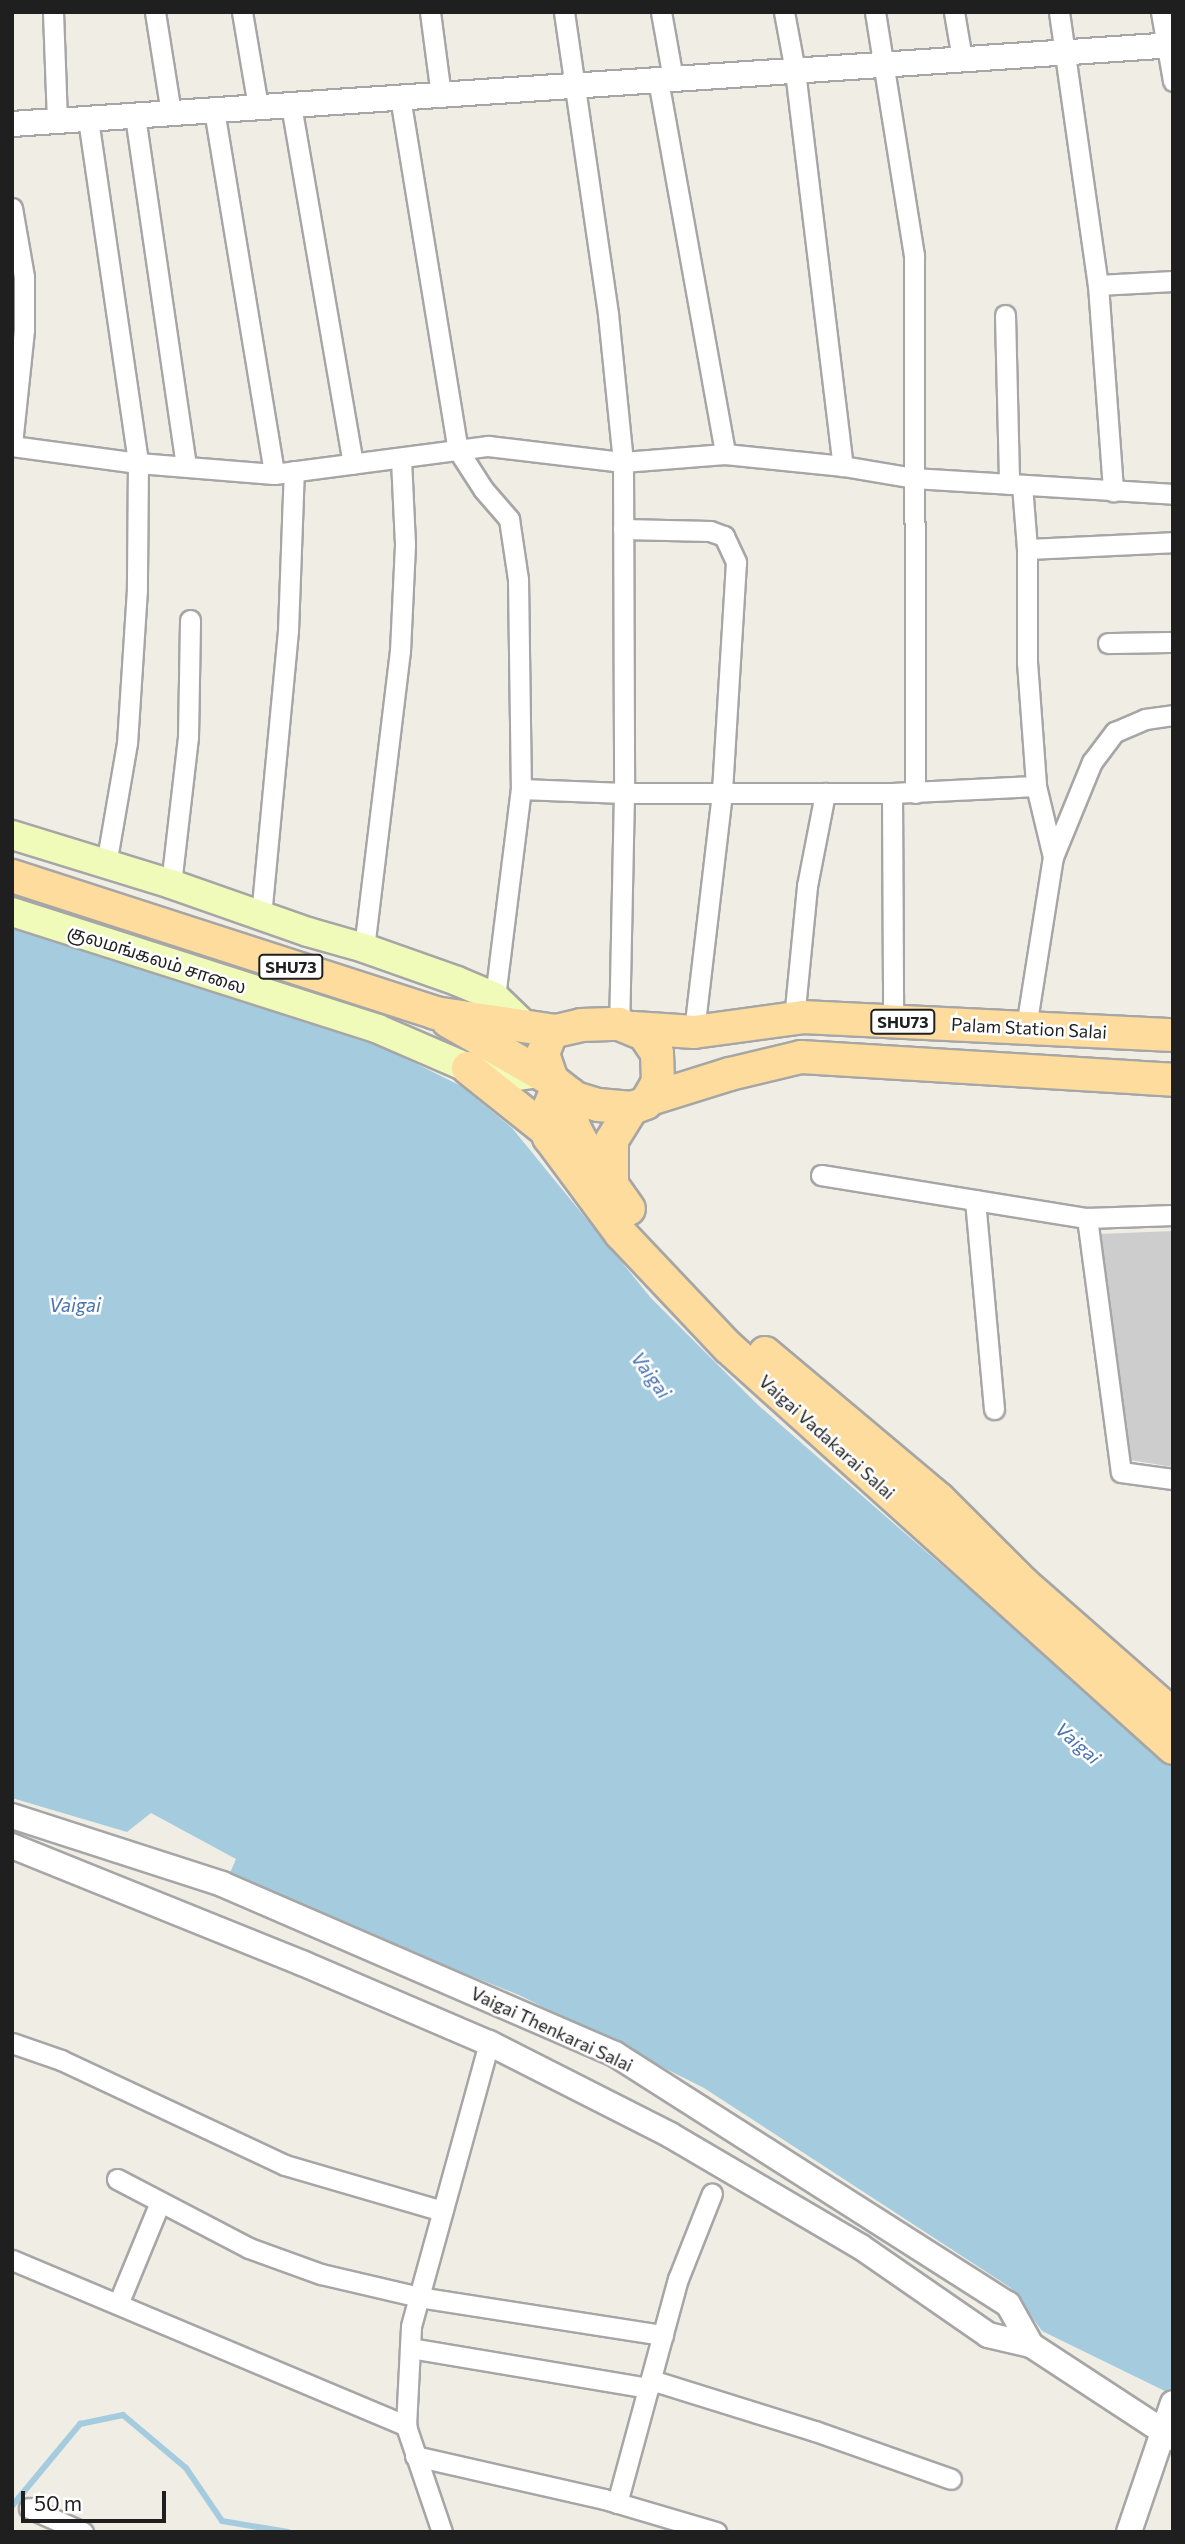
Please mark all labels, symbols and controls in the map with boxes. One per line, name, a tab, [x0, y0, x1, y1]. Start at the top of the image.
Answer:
street label: குலமங்கலம் சாலை	[65, 920, 249, 998]
road number: SHU73	[258, 954, 324, 979]
road number: SHU73	[870, 1010, 936, 1034]
street label: Palam Station Salai	[950, 1013, 1108, 1043]
water label: Vaigai	[49, 1294, 101, 1316]
water label: Vaigai	[627, 1347, 675, 1403]
street label: Vaigai Vadakarai Salai	[755, 1370, 899, 1504]
water label: Vaigai	[1051, 1717, 1105, 1769]
street label: Vaigai Thenkarai Salai	[467, 1982, 637, 2076]
scale bar	[24, 2478, 170, 2522]
text: 50 m	[34, 2490, 82, 2515]

